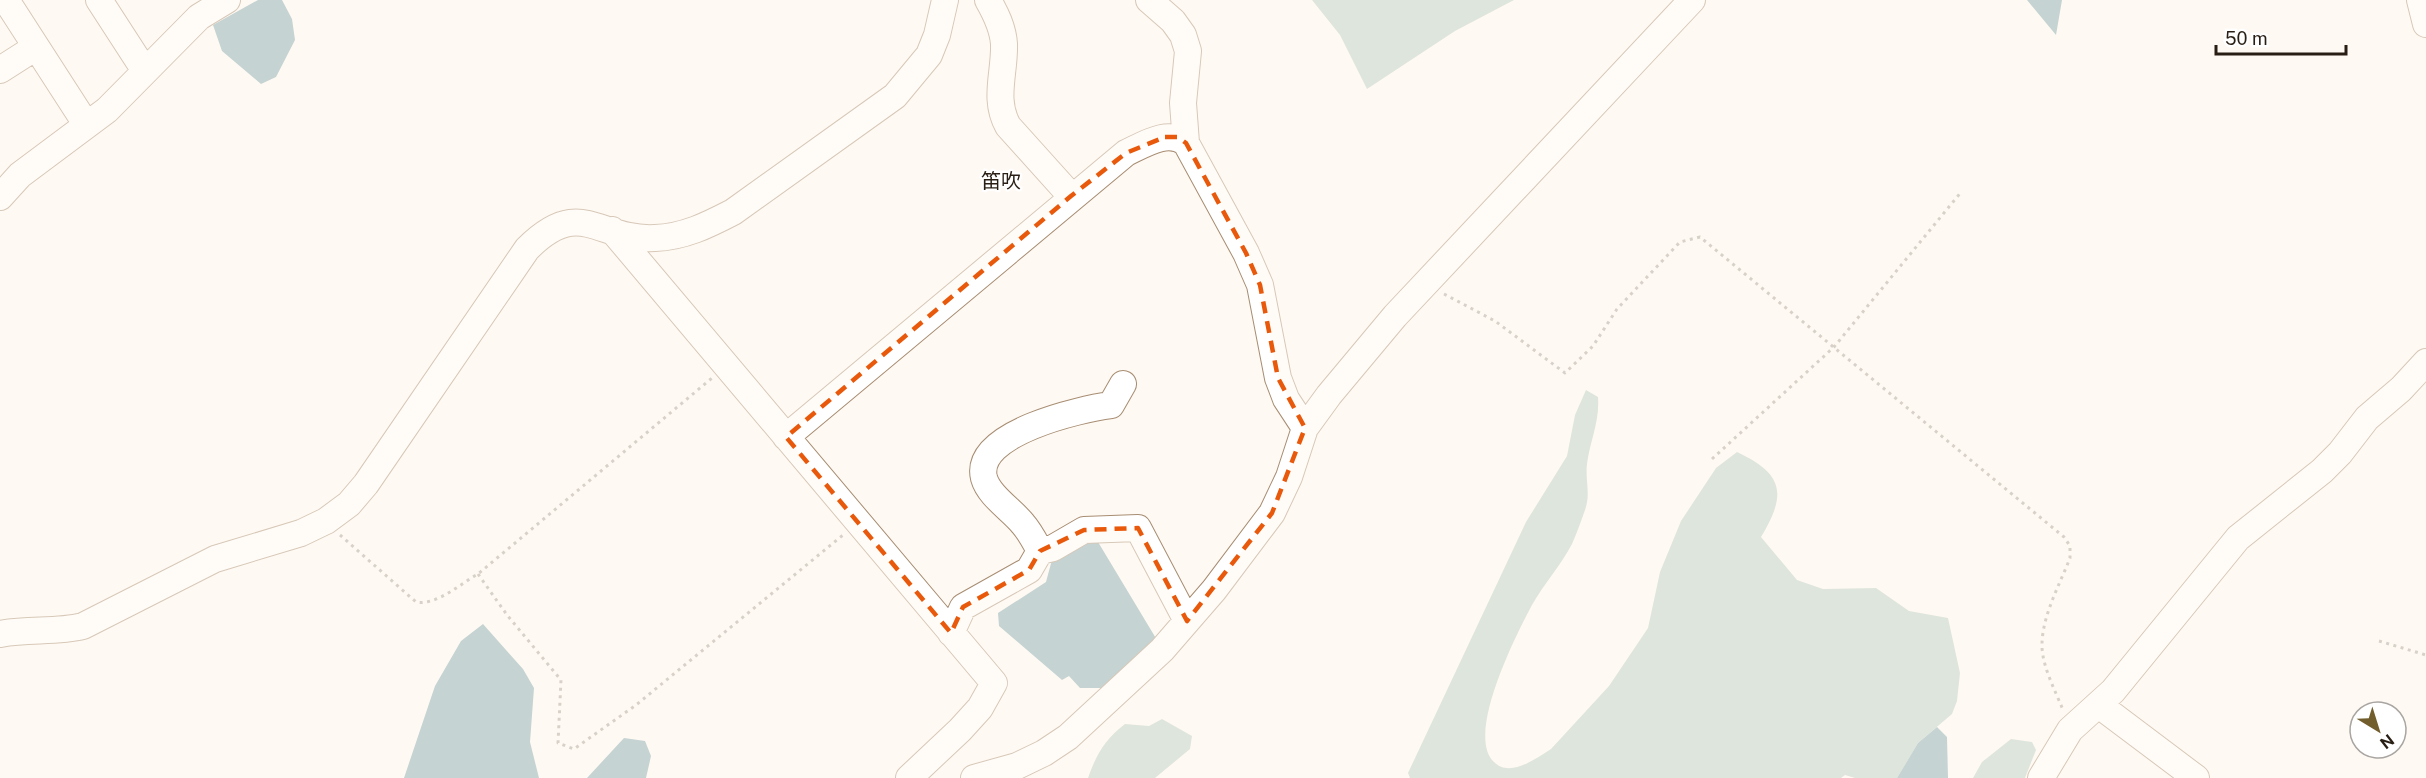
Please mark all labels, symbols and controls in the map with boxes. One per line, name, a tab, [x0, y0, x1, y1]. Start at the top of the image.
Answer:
scale bar	[2216, 18, 2346, 56]
text: 50 m	[2225, 28, 2268, 49]
district label: 笛吹	[981, 169, 1021, 193]
north arrow	[2348, 700, 2408, 760]
text: N	[2376, 730, 2398, 753]

